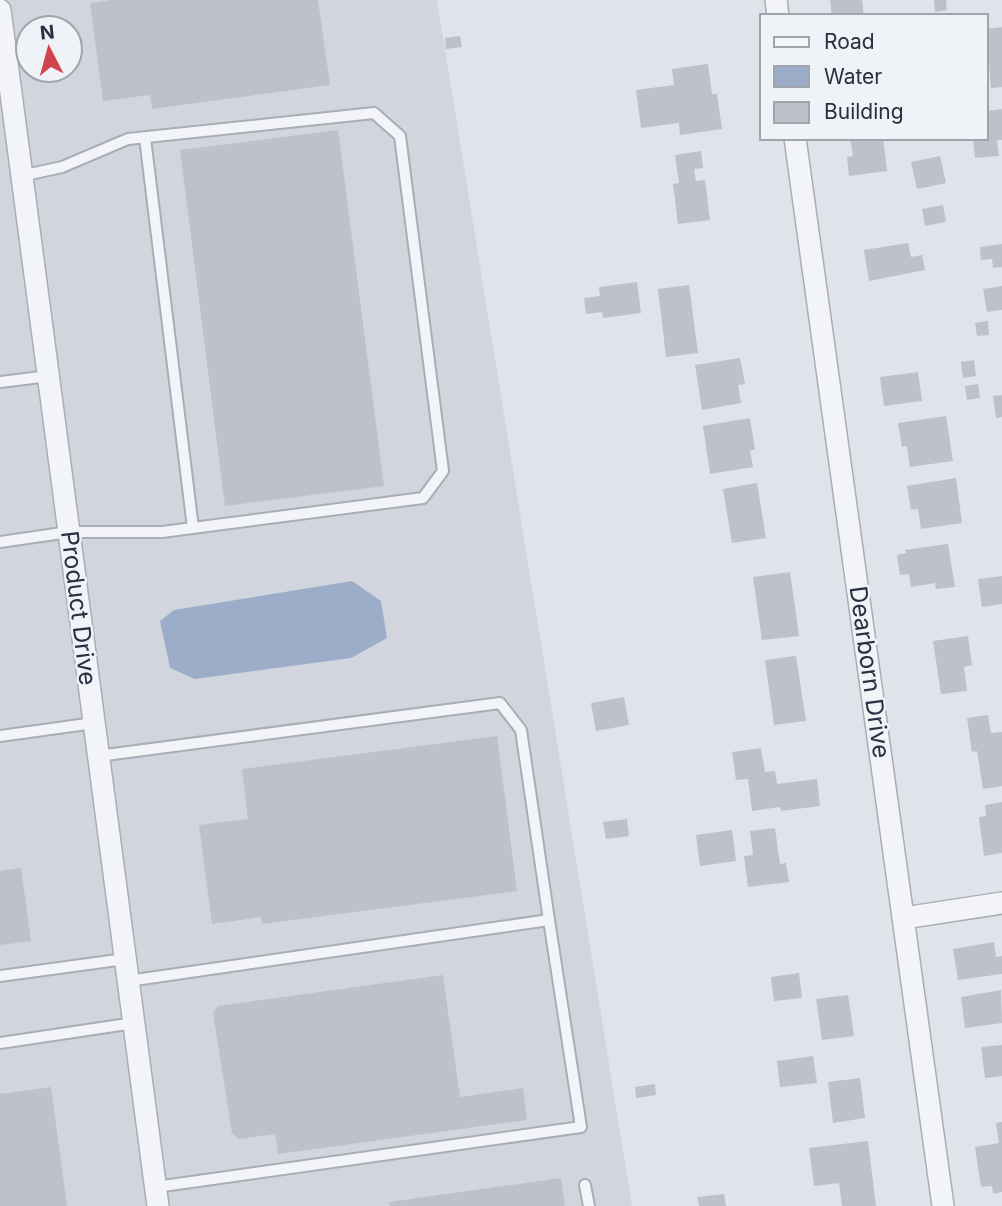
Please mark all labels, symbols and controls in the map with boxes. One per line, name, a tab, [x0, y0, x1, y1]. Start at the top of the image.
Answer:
north arrow	[14, 14, 84, 84]
legend	[760, 14, 988, 140]
text: N	[39, 20, 56, 45]
text: Road	[824, 29, 875, 54]
text: Water	[824, 64, 882, 89]
text: Building	[824, 99, 904, 124]
street label: Product Drive	[55, 529, 103, 687]
street label: Dearborn Drive	[844, 584, 896, 760]

